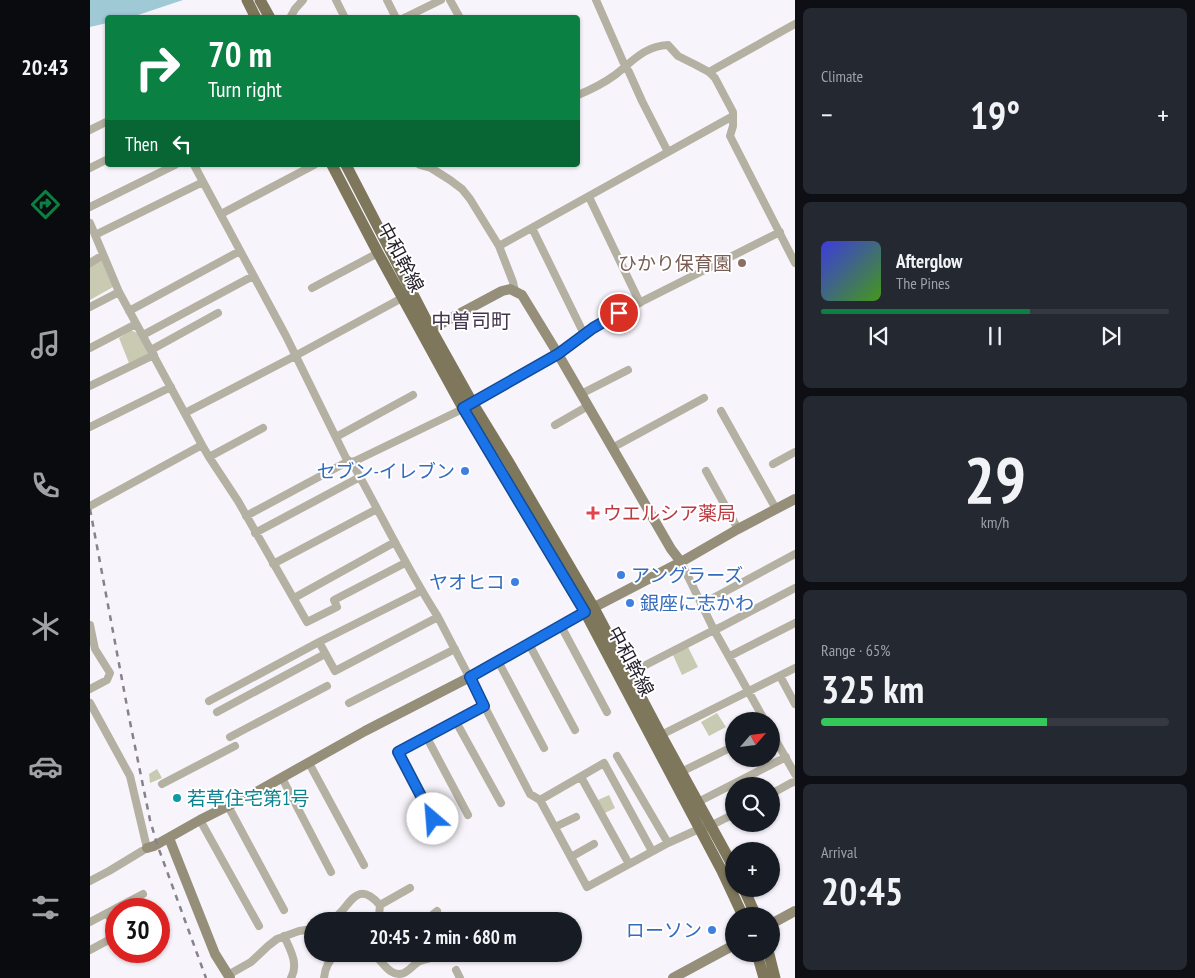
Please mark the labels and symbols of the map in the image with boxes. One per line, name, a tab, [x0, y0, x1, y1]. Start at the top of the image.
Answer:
street label: 中和幹線	[373, 218, 429, 296]
place label: ひかり保育園	[618, 251, 732, 275]
marker: ひかり保育園	[736, 257, 748, 269]
pin	[598, 292, 640, 334]
district label: 中曽司町	[431, 308, 511, 334]
place label: セブン-イレブン	[316, 459, 455, 483]
marker: セブン-イレブン	[459, 465, 471, 477]
place label: ウエルシア薬局	[603, 501, 736, 525]
marker: ウエルシア薬局	[587, 507, 599, 519]
place label: アングラーズ	[631, 563, 743, 587]
marker: アングラーズ	[615, 569, 627, 581]
place label: ヤオヒコ	[429, 570, 505, 594]
marker: ヤオヒコ	[509, 576, 521, 588]
place label: 銀座に志かわ	[640, 591, 754, 615]
marker: 銀座に志かわ	[624, 597, 636, 609]
street label: 中和幹線	[603, 622, 659, 700]
north arrow	[725, 712, 780, 768]
place label: 若草住宅第1号	[187, 786, 310, 810]
marker: 若草住宅第1号	[171, 792, 183, 804]
position arrow	[406, 792, 458, 844]
speed limit sign: 30	[105, 898, 170, 963]
place label: ローソン	[626, 918, 702, 942]
marker: ローソン	[706, 924, 718, 936]

